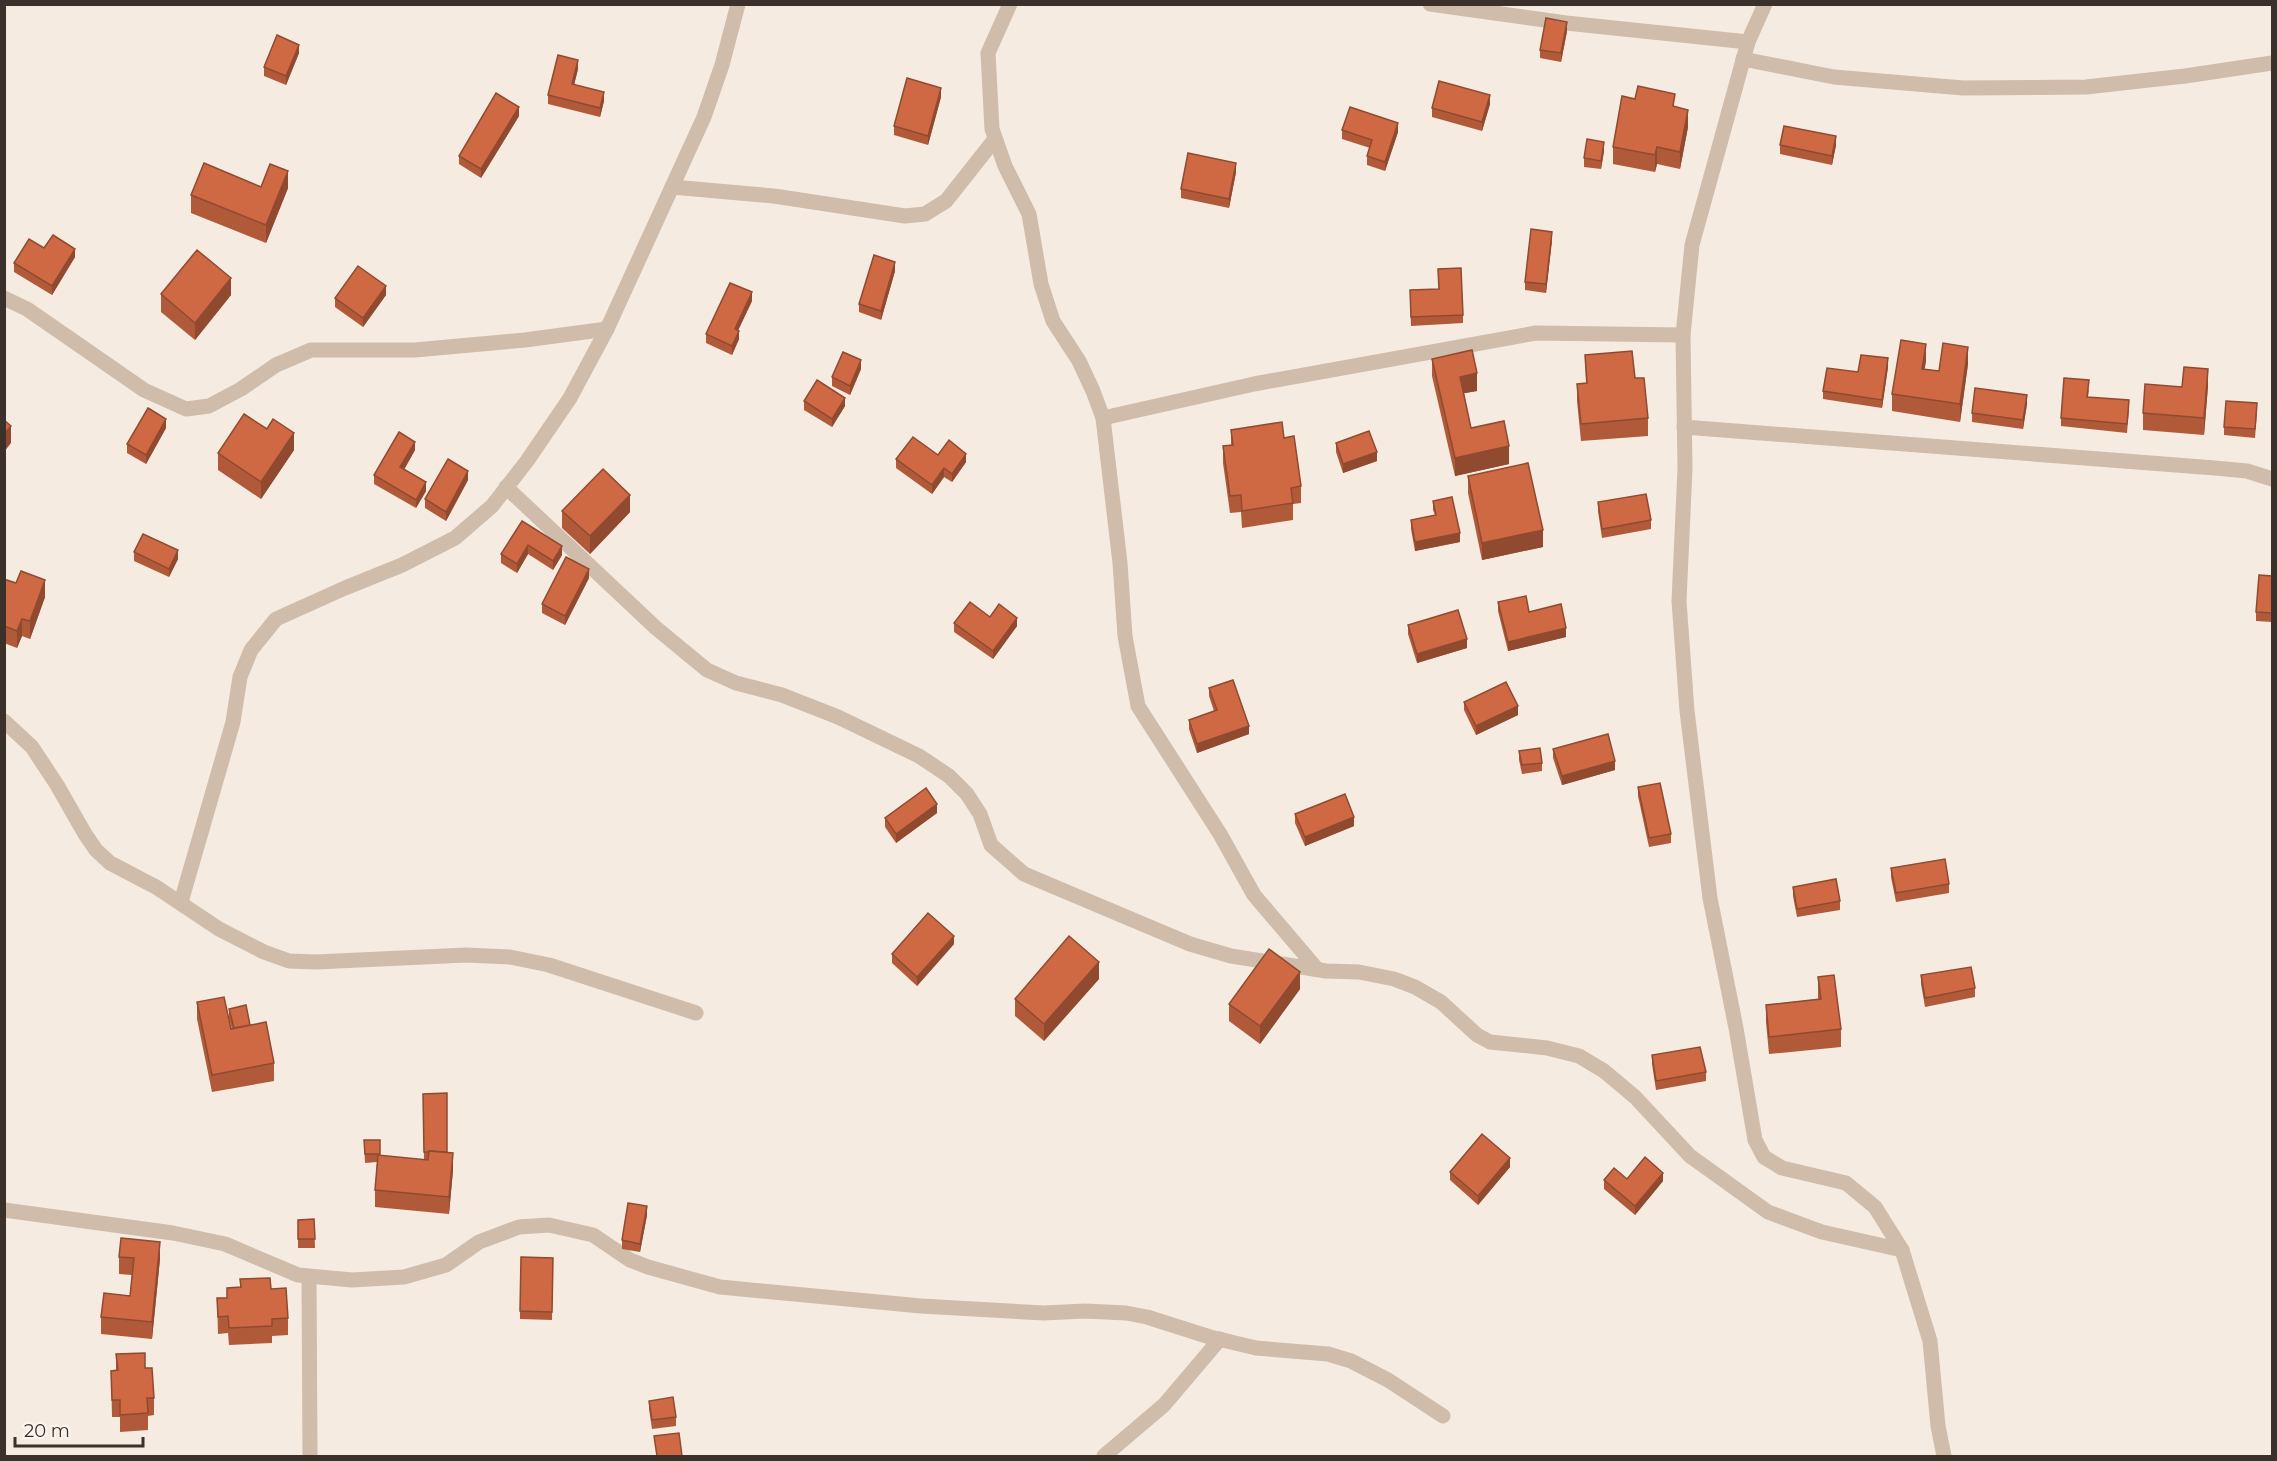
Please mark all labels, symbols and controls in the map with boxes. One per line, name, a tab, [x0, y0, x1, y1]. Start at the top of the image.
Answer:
scale bar	[15, 1410, 142, 1448]
text: 20 m	[24, 1420, 70, 1442]

